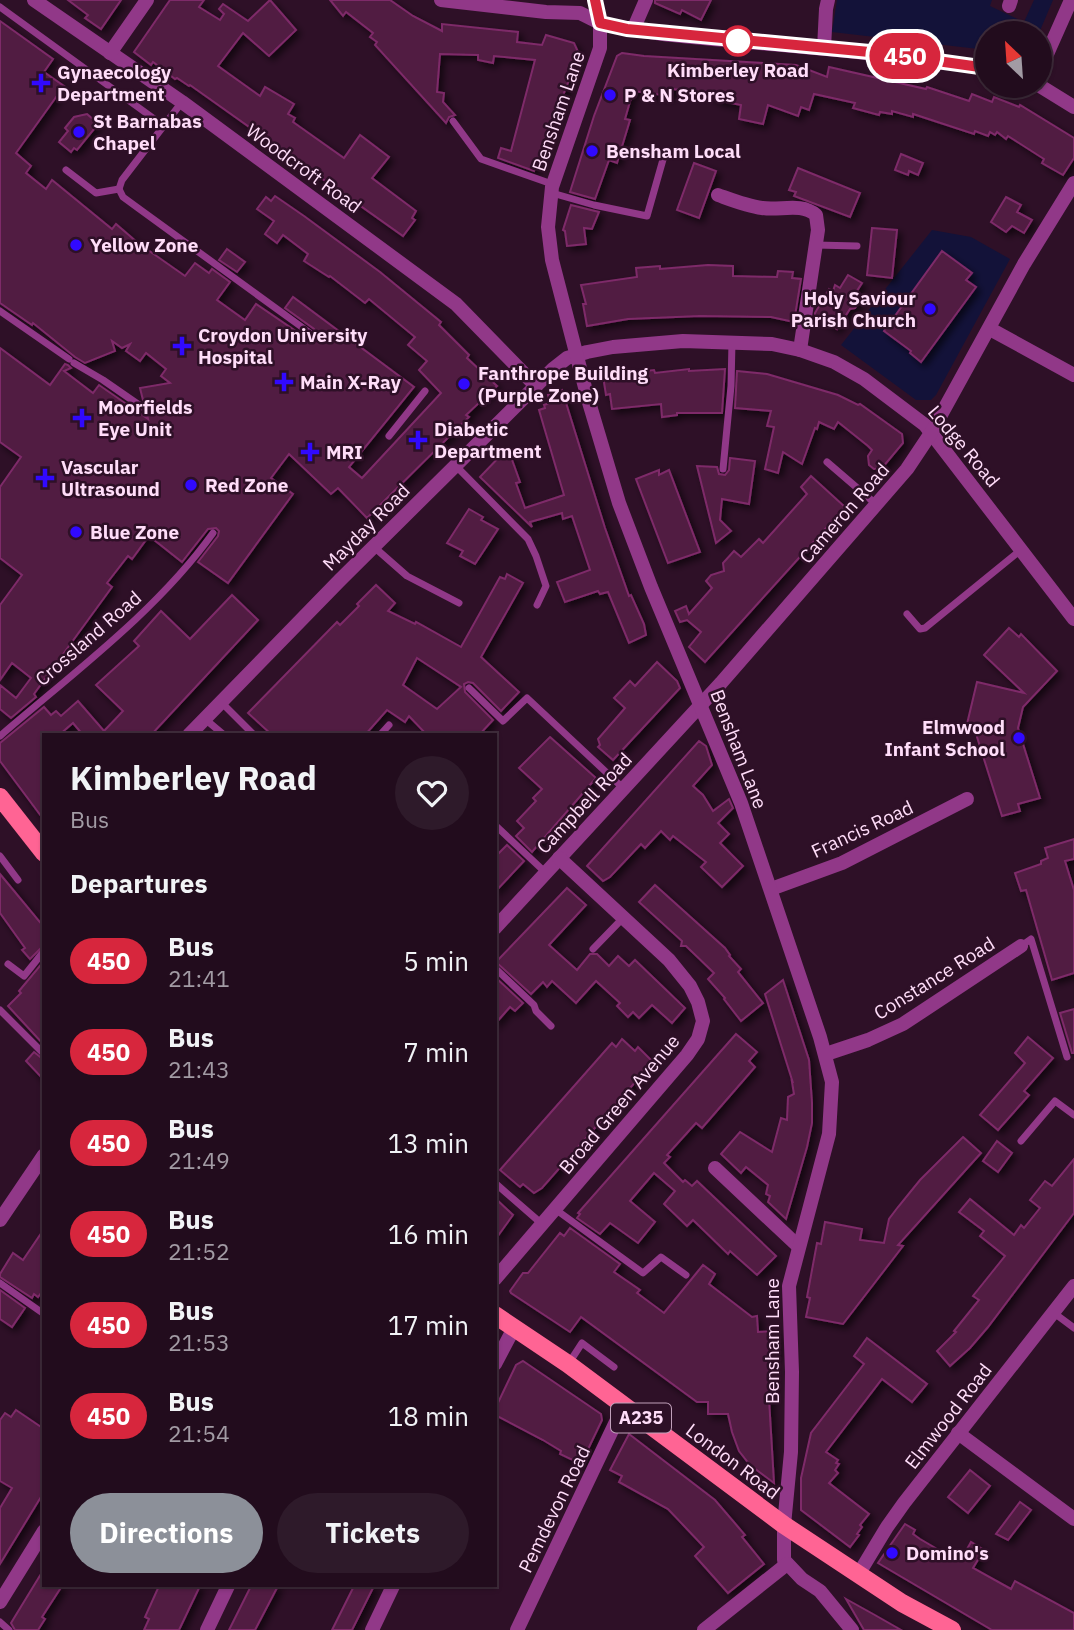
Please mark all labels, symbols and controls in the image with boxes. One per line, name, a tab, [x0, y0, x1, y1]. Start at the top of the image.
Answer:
north arrow	[975, 21, 1052, 98]
map controls	[975, 21, 1052, 98]
marker: Kimberley Road	[723, 26, 753, 56]
line badge: 450	[865, 33, 945, 79]
text: 450	[883, 40, 927, 72]
street label: Bensham Lane	[526, 48, 590, 174]
place label: Kimberley Road	[667, 58, 809, 82]
place label: Gynaecology Department	[57, 60, 172, 106]
marker: Gynaecology Department	[31, 73, 51, 93]
place label: P & N Stores	[624, 83, 735, 107]
marker: P & N Stores	[602, 87, 618, 103]
place label: St Barnabas Chapel	[93, 109, 202, 155]
street label: Woodcroft Road	[242, 118, 366, 218]
marker: St Barnabas Chapel	[71, 124, 87, 140]
place label: Bensham Local	[606, 139, 741, 163]
marker: Bensham Local	[584, 143, 600, 159]
place label: Yellow Zone	[90, 233, 198, 257]
marker: Yellow Zone	[68, 237, 84, 253]
place label: Holy Saviour Parish Church	[791, 286, 916, 332]
marker: Holy Saviour Parish Church	[922, 301, 938, 317]
place label: Croydon University Hospital	[198, 323, 368, 369]
marker: Croydon University Hospital	[172, 336, 192, 356]
place label: Fanthrope Building (Purple Zone)	[478, 361, 649, 407]
place label: Main X-Ray	[300, 370, 402, 394]
marker: Main X-Ray	[274, 372, 294, 392]
marker: Fanthrope Building (Purple Zone)	[456, 376, 472, 392]
place label: Moorfields Eye Unit	[98, 395, 193, 441]
street label: Lodge Road	[923, 400, 1005, 492]
marker: Moorfields Eye Unit	[72, 408, 92, 428]
place label: Diabetic Department	[434, 417, 542, 463]
marker: Diabetic Department	[408, 430, 428, 450]
place label: MRI	[326, 440, 363, 464]
marker: MRI	[300, 442, 320, 462]
place label: Vascular Ultrasound	[61, 455, 160, 501]
street label: Cameron Road	[794, 458, 894, 568]
marker: Vascular Ultrasound	[35, 468, 55, 488]
place label: Red Zone	[205, 473, 288, 497]
marker: Red Zone	[183, 477, 199, 493]
street label: Mayday Road	[317, 478, 415, 576]
place label: Blue Zone	[90, 520, 179, 544]
marker: Blue Zone	[68, 524, 84, 540]
street label: Crossland Road	[30, 585, 146, 691]
street label: Bensham Lane	[705, 686, 773, 812]
place label: Elmwood Infant School	[885, 715, 1005, 761]
marker: Elmwood Infant School	[1011, 730, 1027, 746]
street label: Campbell Road	[531, 747, 637, 859]
text: Kimberley Road	[70, 756, 317, 799]
button: heart	[395, 756, 469, 830]
street label: Francis Road	[807, 795, 917, 863]
text: Bus	[70, 804, 109, 834]
text: Departures	[70, 866, 208, 900]
text: Bus	[168, 929, 214, 963]
street label: Constance Road	[869, 931, 999, 1025]
text: 5 min	[403, 944, 469, 978]
text: 450	[87, 945, 130, 977]
text: 21:41	[168, 963, 230, 993]
text: Bus	[168, 1020, 214, 1054]
street label: Broad Green Avenue	[553, 1029, 685, 1179]
text: 7 min	[403, 1035, 469, 1069]
text: 450	[87, 1036, 130, 1068]
text: 21:43	[168, 1054, 230, 1084]
text: Bus	[168, 1111, 214, 1145]
text: 13 min	[388, 1126, 469, 1160]
text: 450	[87, 1127, 130, 1159]
text: 21:49	[168, 1145, 230, 1175]
text: Bus	[168, 1202, 214, 1236]
text: 16 min	[388, 1217, 469, 1251]
text: 450	[87, 1218, 130, 1250]
text: 21:52	[168, 1236, 230, 1266]
street label: Bensham Lane	[760, 1278, 784, 1404]
text: Bus	[168, 1293, 214, 1327]
text: 17 min	[388, 1308, 469, 1342]
text: 450	[87, 1309, 130, 1341]
text: 21:53	[168, 1327, 230, 1357]
street label: Elmwood Road	[899, 1358, 997, 1474]
text: Bus	[168, 1384, 214, 1418]
text: 18 min	[388, 1399, 469, 1433]
text: 450	[87, 1400, 130, 1432]
road number: A235	[611, 1404, 671, 1433]
text: 21:54	[168, 1418, 230, 1448]
street label: London Road	[681, 1418, 785, 1504]
street label: Pemdevon Road	[513, 1442, 595, 1576]
button: Directions	[70, 1493, 263, 1573]
button: Tickets	[277, 1493, 469, 1573]
place label: Domino's	[906, 1541, 989, 1565]
marker: Domino's	[884, 1545, 900, 1561]

